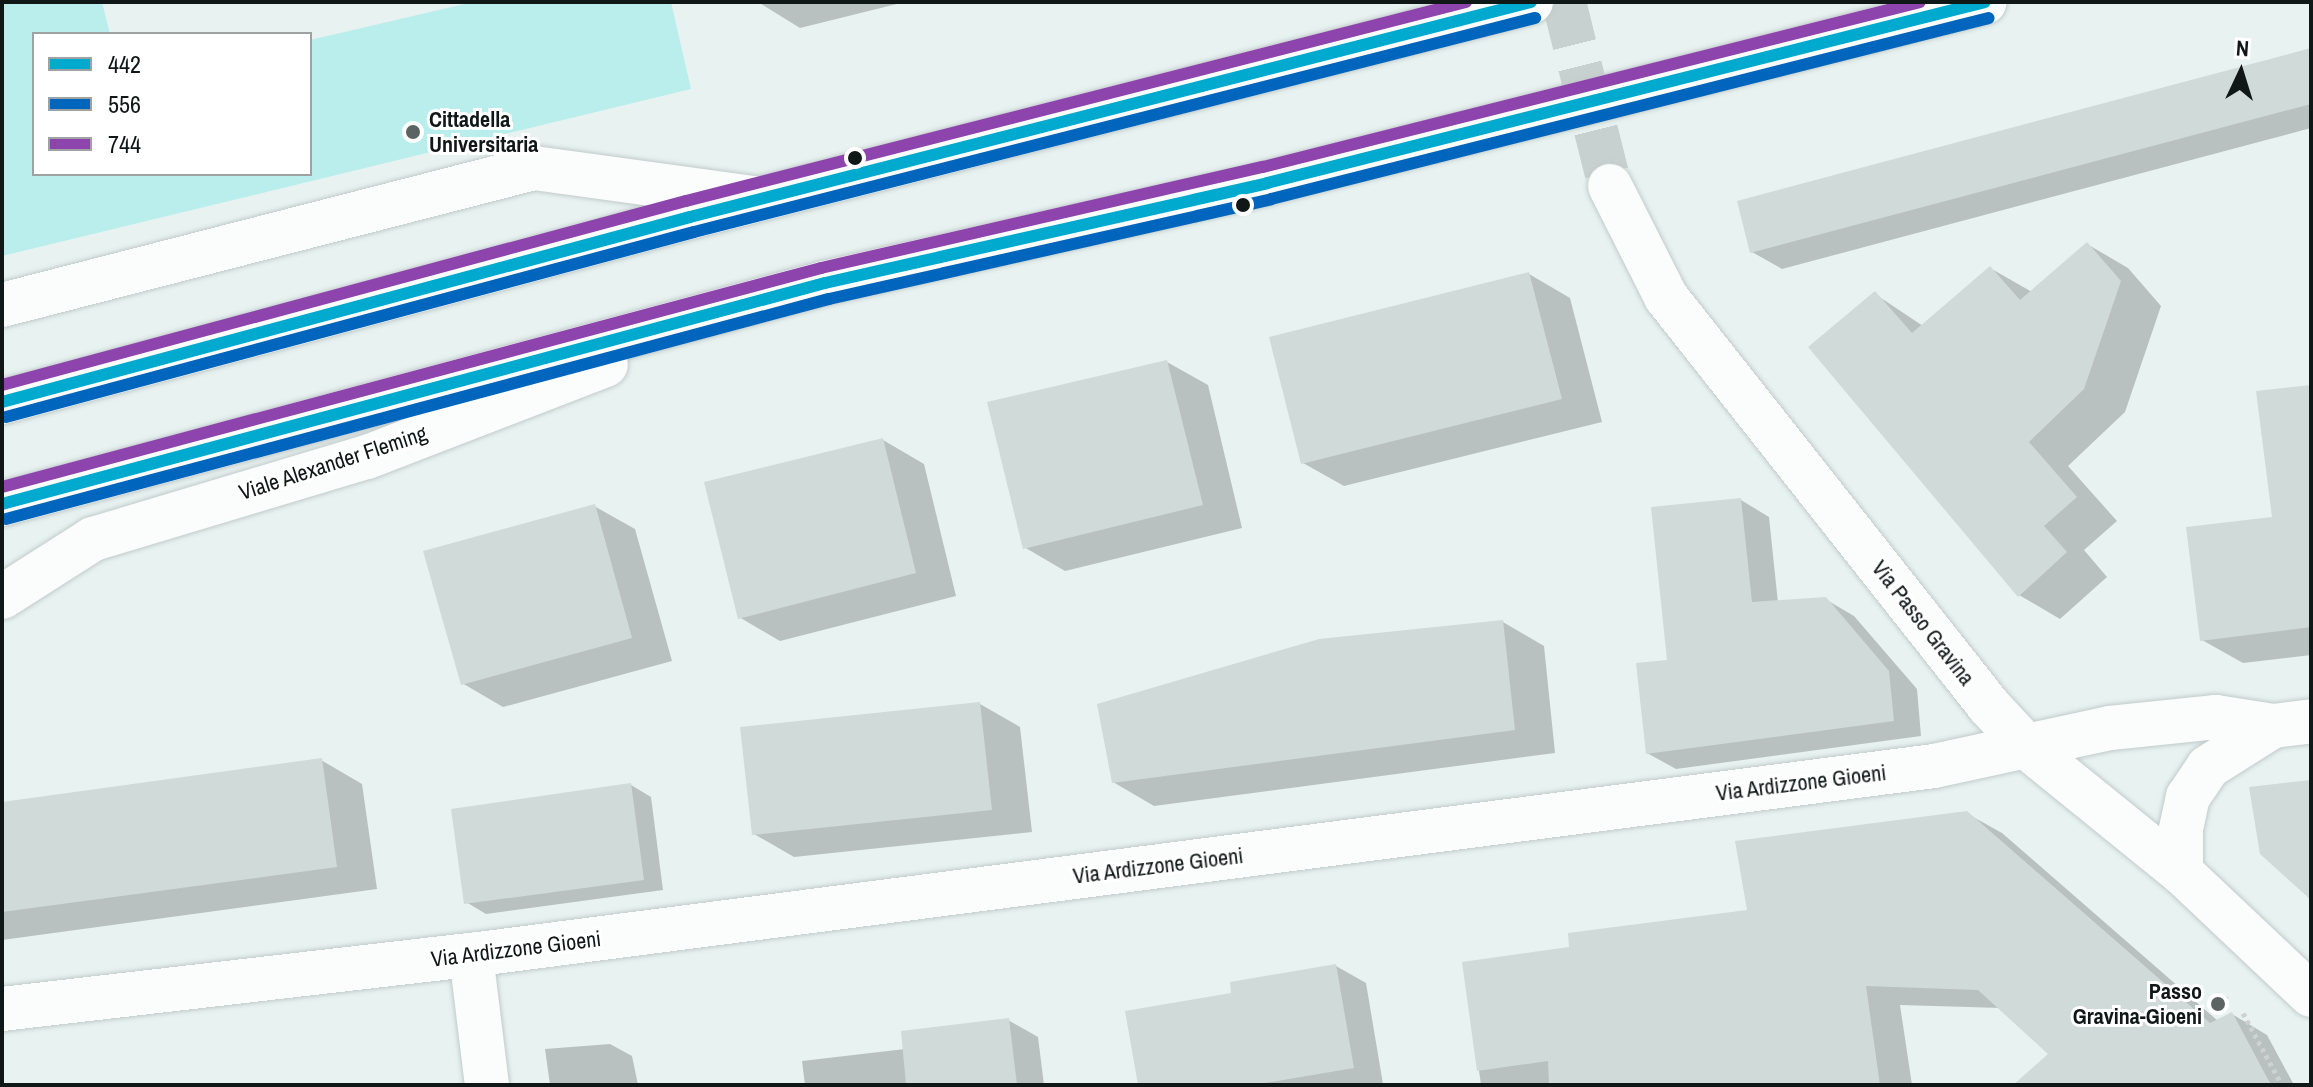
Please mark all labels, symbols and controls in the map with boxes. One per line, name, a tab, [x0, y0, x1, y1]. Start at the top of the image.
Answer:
legend	[32, 32, 312, 176]
north arrow	[2201, 32, 2281, 112]
text: N	[2235, 33, 2250, 63]
text: 442	[108, 48, 141, 80]
text: 556	[108, 88, 141, 120]
place label: Cittadella Universitaria	[429, 106, 538, 158]
marker: Cittadella Universitaria	[404, 123, 422, 141]
text: 744	[108, 128, 141, 160]
unlabelled marker	[847, 150, 863, 166]
unlabelled marker	[1235, 197, 1251, 213]
street label: Viale Alexander Fleming	[235, 420, 431, 506]
street label: Via Passo Gravina	[1866, 555, 1980, 691]
street label: Via Ardizzone Gioeni	[1714, 759, 1888, 807]
street label: Via Ardizzone Gioeni	[1071, 842, 1245, 890]
street label: Via Ardizzone Gioeni	[429, 925, 603, 973]
place label: Passo Gravina-Gioeni	[2073, 978, 2202, 1030]
marker: Passo Gravina-Gioeni	[2209, 995, 2227, 1013]

